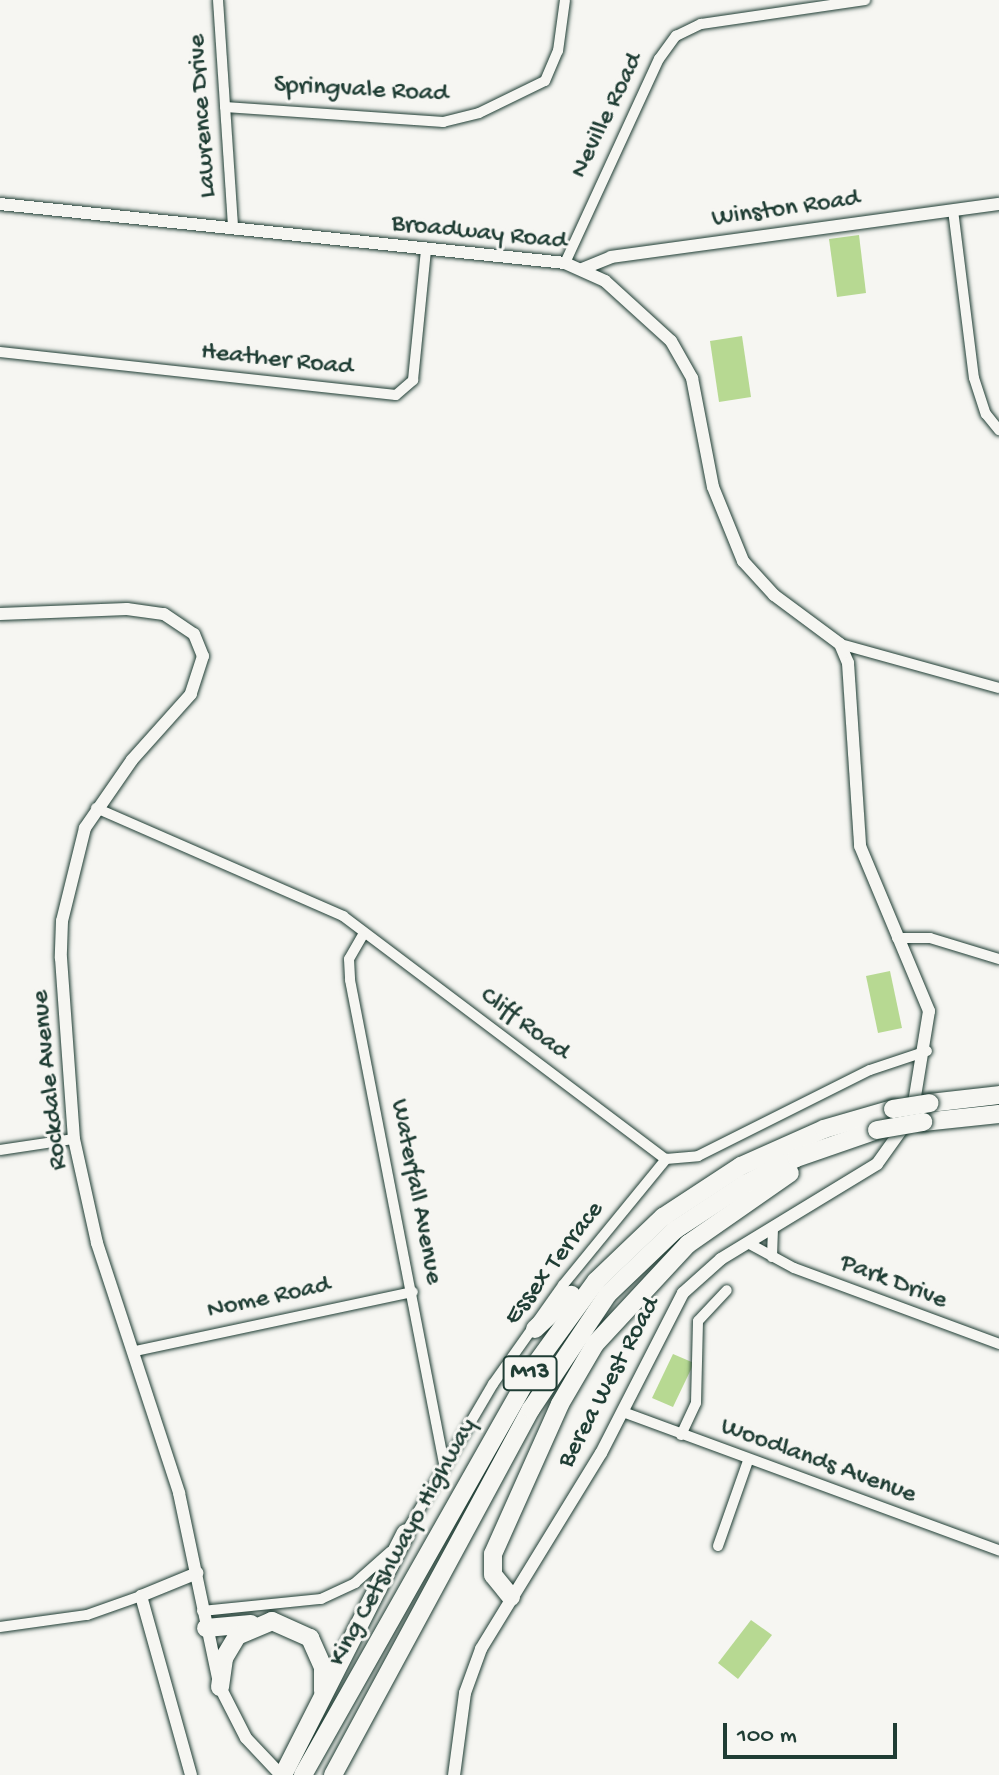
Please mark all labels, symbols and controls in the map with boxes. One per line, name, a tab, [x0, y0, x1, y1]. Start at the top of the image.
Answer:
street label: Lawrence Drive	[183, 33, 225, 199]
street label: Neville Road	[564, 48, 652, 184]
street label: Springvale Road	[273, 71, 449, 111]
street label: Winston Road	[710, 184, 862, 236]
street label: Broadway Road	[390, 209, 568, 259]
street label: Heather Road	[199, 337, 355, 385]
street label: Cliff Road	[473, 981, 575, 1069]
street label: Rockdale Avenue	[26, 989, 76, 1171]
street label: Waterfall Avenue	[382, 1097, 448, 1287]
street label: Essex Terrace	[498, 1196, 612, 1332]
street label: Park Drive	[835, 1248, 951, 1318]
street label: Nome Road	[204, 1271, 334, 1327]
street label: Berea West Road	[552, 1292, 668, 1474]
road number: M13	[502, 1353, 558, 1393]
street label: Woodlands Avenue	[716, 1412, 920, 1512]
street label: King Cetshwayo Highway	[323, 1414, 485, 1672]
scale bar	[727, 1707, 901, 1757]
text: 100 m	[737, 1722, 797, 1751]

